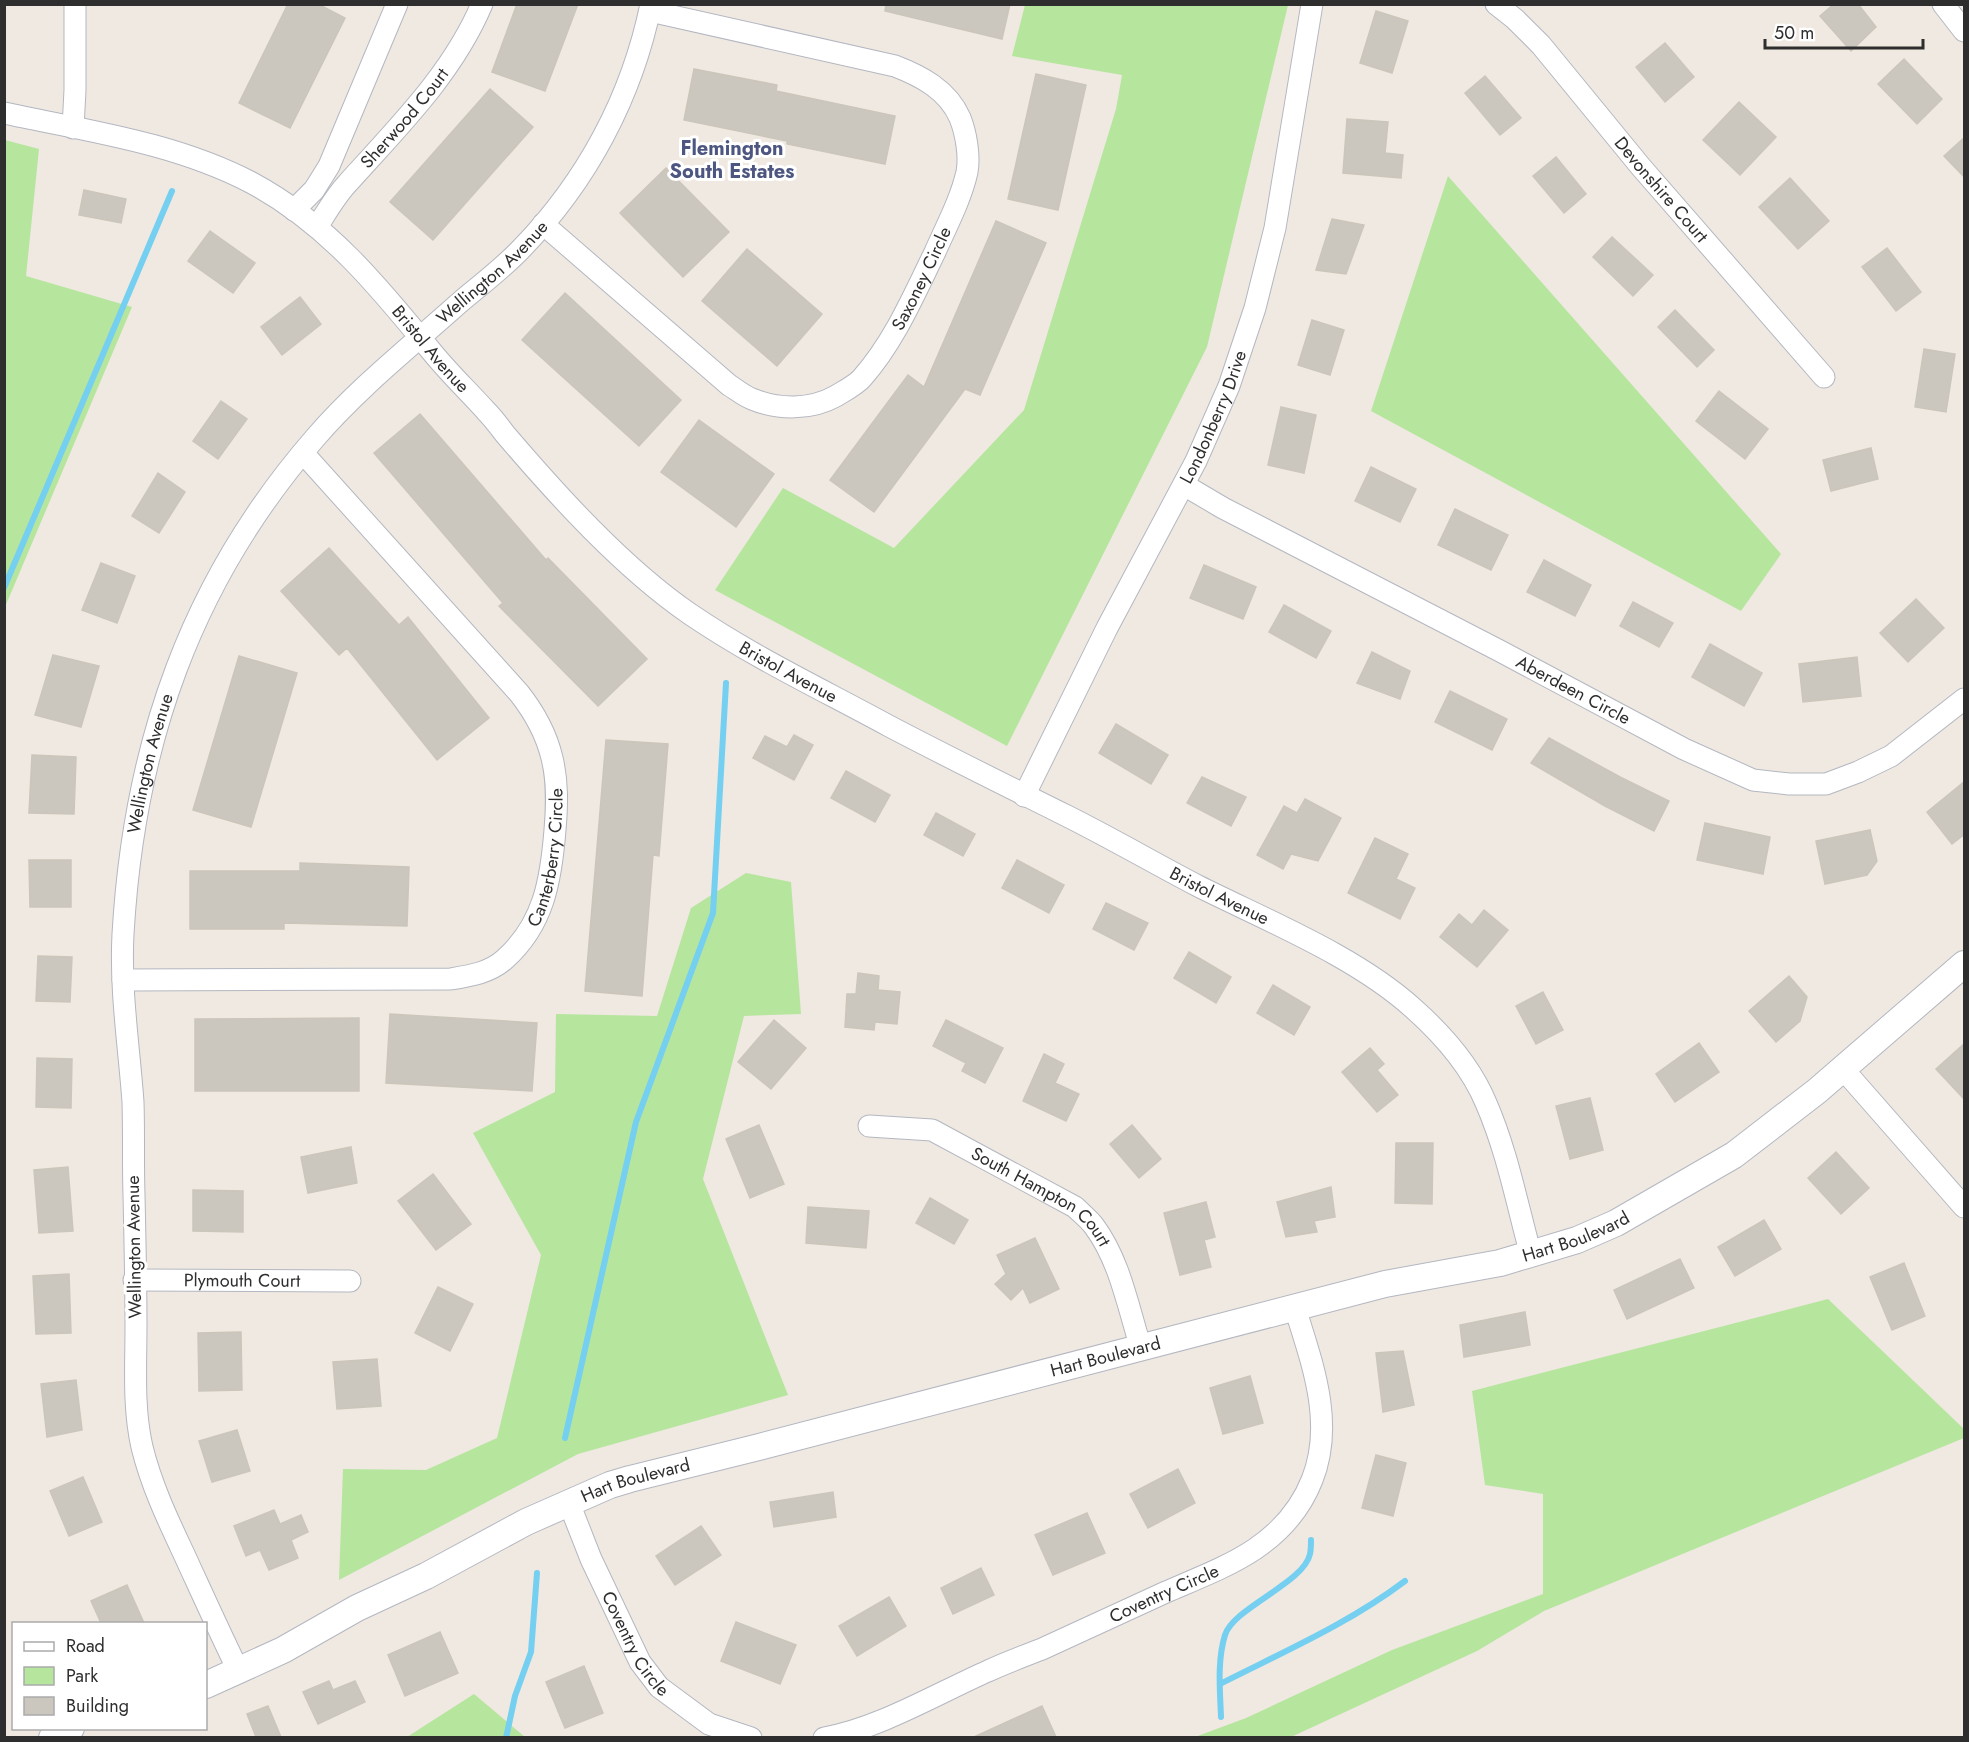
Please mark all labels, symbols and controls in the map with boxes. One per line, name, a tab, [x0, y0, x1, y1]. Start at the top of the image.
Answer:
scale bar	[1765, 12, 1922, 50]
text: 50 m	[1774, 20, 1814, 46]
street label: Sherwood Court	[354, 62, 455, 174]
street label: Devonshire Court	[1608, 131, 1715, 249]
district label: Flemington South Estates	[670, 134, 794, 186]
street label: Wellington Avenue	[431, 215, 554, 330]
street label: Saxoney Circle	[885, 222, 958, 335]
street label: Bristol Avenue	[386, 299, 475, 399]
street label: Londonberry Drive	[1173, 347, 1253, 488]
street label: Bristol Avenue	[734, 635, 842, 709]
street label: Aberdeen Circle	[1511, 649, 1635, 731]
street label: Wellington Avenue	[121, 690, 180, 835]
street label: Canterberry Circle	[521, 788, 570, 932]
street label: Bristol Avenue	[1165, 860, 1273, 931]
street label: South Hampton Court	[967, 1140, 1118, 1252]
street label: Wellington Avenue	[120, 1175, 148, 1319]
street label: Hart Boulevard	[1519, 1205, 1634, 1269]
street label: Plymouth Court	[184, 1267, 301, 1294]
street label: Hart Boulevard	[1048, 1330, 1163, 1384]
street label: Hart Boulevard	[577, 1452, 693, 1509]
street label: Coventry Circle	[1105, 1558, 1223, 1630]
street label: Coventry Circle	[595, 1587, 674, 1703]
legend	[12, 1622, 207, 1730]
text: Road	[66, 1633, 105, 1659]
text: Park	[66, 1663, 98, 1689]
text: Building	[66, 1693, 129, 1719]

